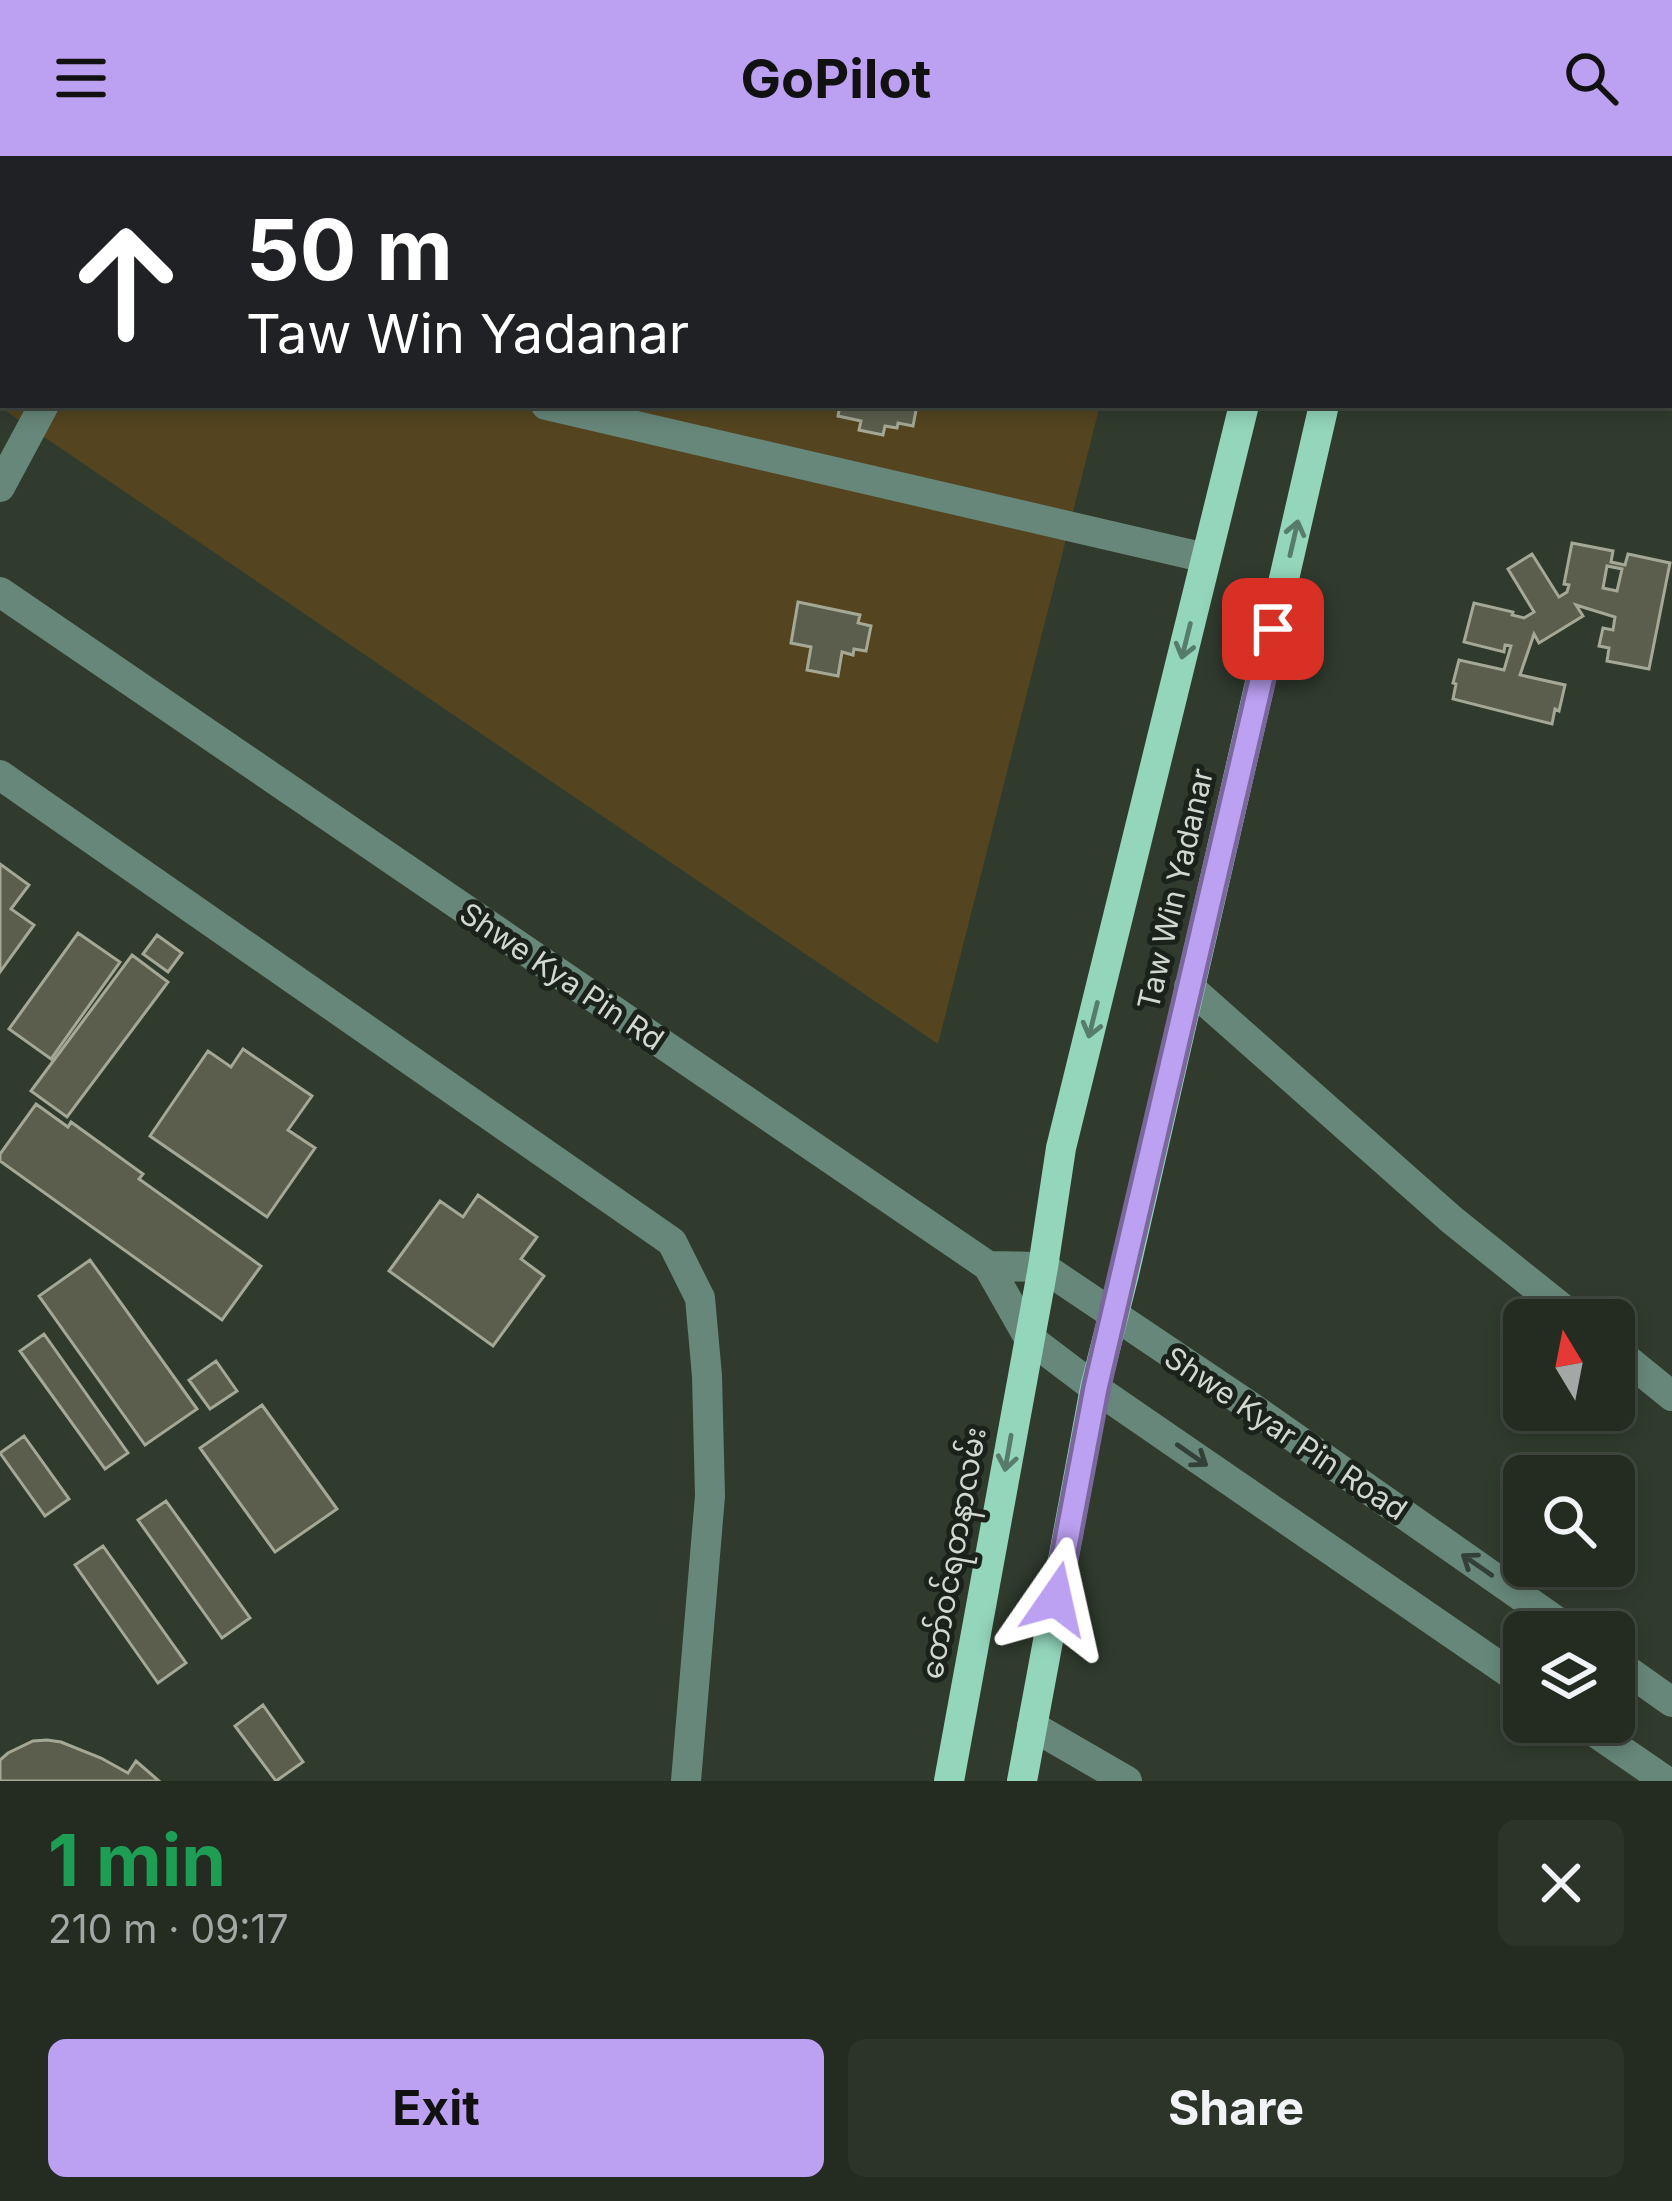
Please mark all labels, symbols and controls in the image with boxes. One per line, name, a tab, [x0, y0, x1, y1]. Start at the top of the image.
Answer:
icon: menu	[48, 45, 114, 111]
icon: search	[1558, 45, 1624, 111]
text: GoPilot	[741, 46, 931, 111]
text: 50 m	[246, 199, 453, 300]
icon: ahead	[48, 204, 204, 360]
text: Taw Win Yadanar	[246, 301, 689, 366]
one-way arrow	[1283, 519, 1306, 557]
pin	[1222, 578, 1324, 680]
icon: arrive	[1240, 596, 1306, 662]
one-way arrow	[1174, 621, 1196, 659]
street label: Taw Win Yadanar	[1130, 765, 1220, 1013]
street label: Shwe Kya Pin Rd	[453, 895, 671, 1057]
one-way arrow	[1081, 1000, 1103, 1038]
north arrow	[1503, 1299, 1635, 1431]
map controls	[1503, 1299, 1635, 1743]
street label: Shwe Kyar Pin Road	[1158, 1339, 1414, 1527]
street label: တော်ဝင်ရတနာလမ်း	[910, 1424, 1001, 1683]
one-way arrow	[996, 1433, 1018, 1472]
one-way arrow	[1174, 1442, 1208, 1467]
button: search	[1503, 1455, 1635, 1587]
position arrow	[993, 1536, 1119, 1662]
one-way arrow	[1460, 1553, 1494, 1578]
button: layers	[1503, 1611, 1635, 1743]
text: 1 min	[48, 1816, 226, 1903]
button: close	[1498, 1820, 1624, 1946]
text: 210 m · 09:17	[48, 1905, 289, 1952]
button: Exit	[48, 2039, 824, 2177]
button: Share	[848, 2039, 1624, 2177]

